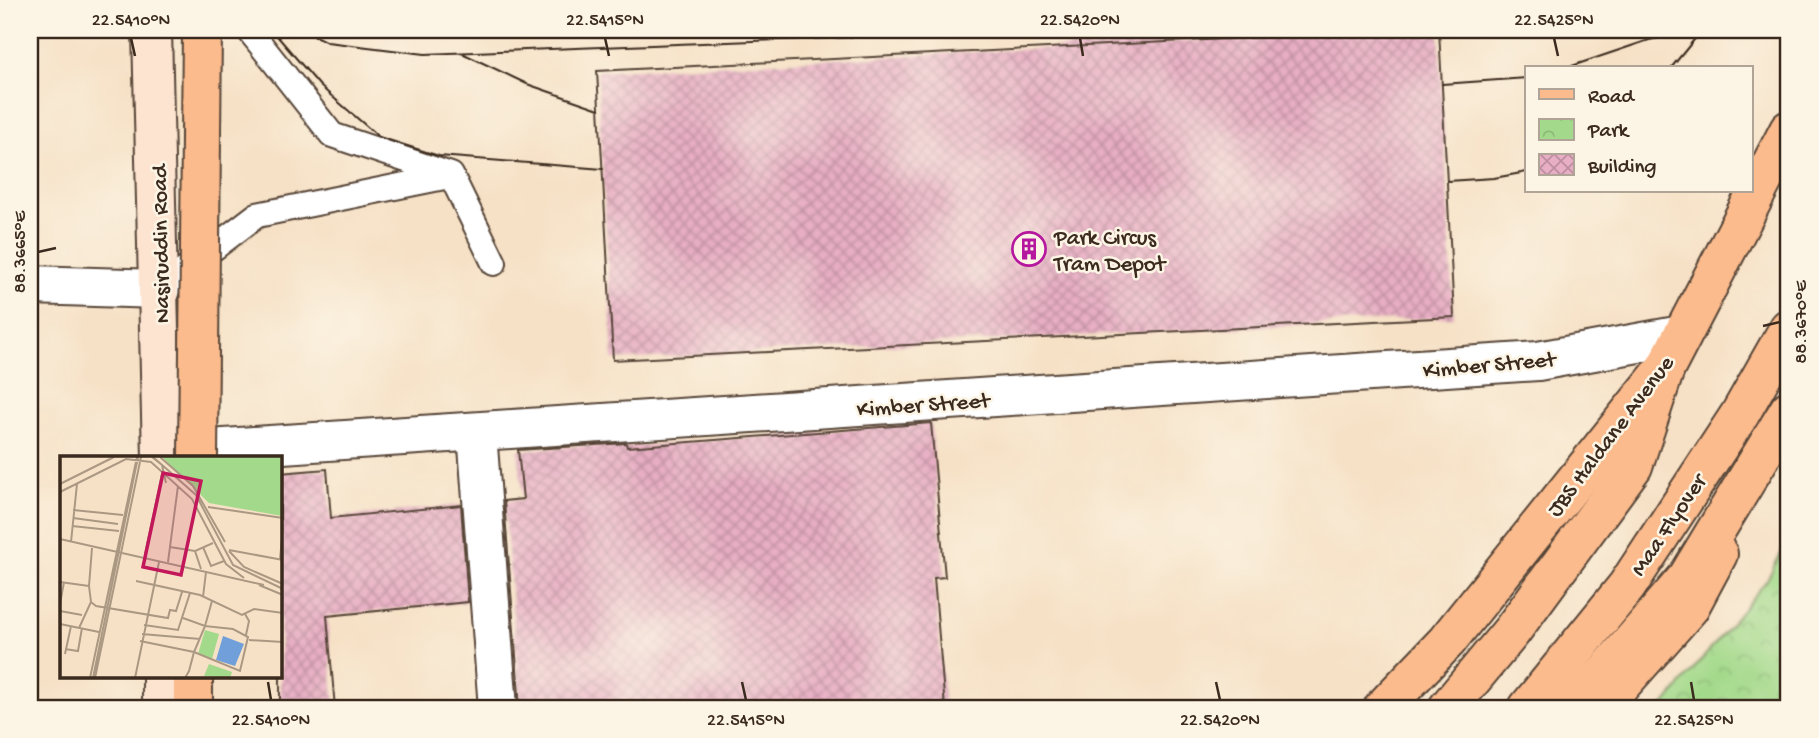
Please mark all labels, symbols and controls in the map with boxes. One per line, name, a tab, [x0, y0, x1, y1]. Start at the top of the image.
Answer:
text: 22.5410°N	[92, 11, 170, 32]
text: 22.5415°N	[566, 11, 644, 32]
text: 22.5420°N	[1040, 11, 1120, 32]
text: 22.5425°N	[1514, 11, 1594, 32]
legend	[1525, 66, 1752, 192]
text: Road	[1588, 86, 1636, 111]
text: Park	[1587, 120, 1631, 145]
text: Building	[1587, 156, 1657, 181]
street label: Nasiruddin Road	[148, 163, 177, 324]
text: 88.3665°E	[11, 210, 32, 293]
place label: Park Circus Tram Depot	[1052, 226, 1167, 279]
building icon: Park Circus Tram Depot	[1010, 230, 1048, 268]
text: 88.3670°E	[1792, 280, 1813, 363]
street label: Kimber Street	[1422, 347, 1558, 386]
street label: JBS Haldane Avenue	[1542, 350, 1682, 523]
street label: Kimber Street	[856, 388, 992, 425]
inset map	[60, 456, 282, 678]
street label: Maa Flyover	[1626, 468, 1715, 582]
text: 22.5410°N	[232, 711, 310, 732]
text: 22.5415°N	[707, 711, 785, 732]
text: 22.5420°N	[1180, 711, 1260, 732]
text: 22.5425°N	[1654, 711, 1734, 732]

